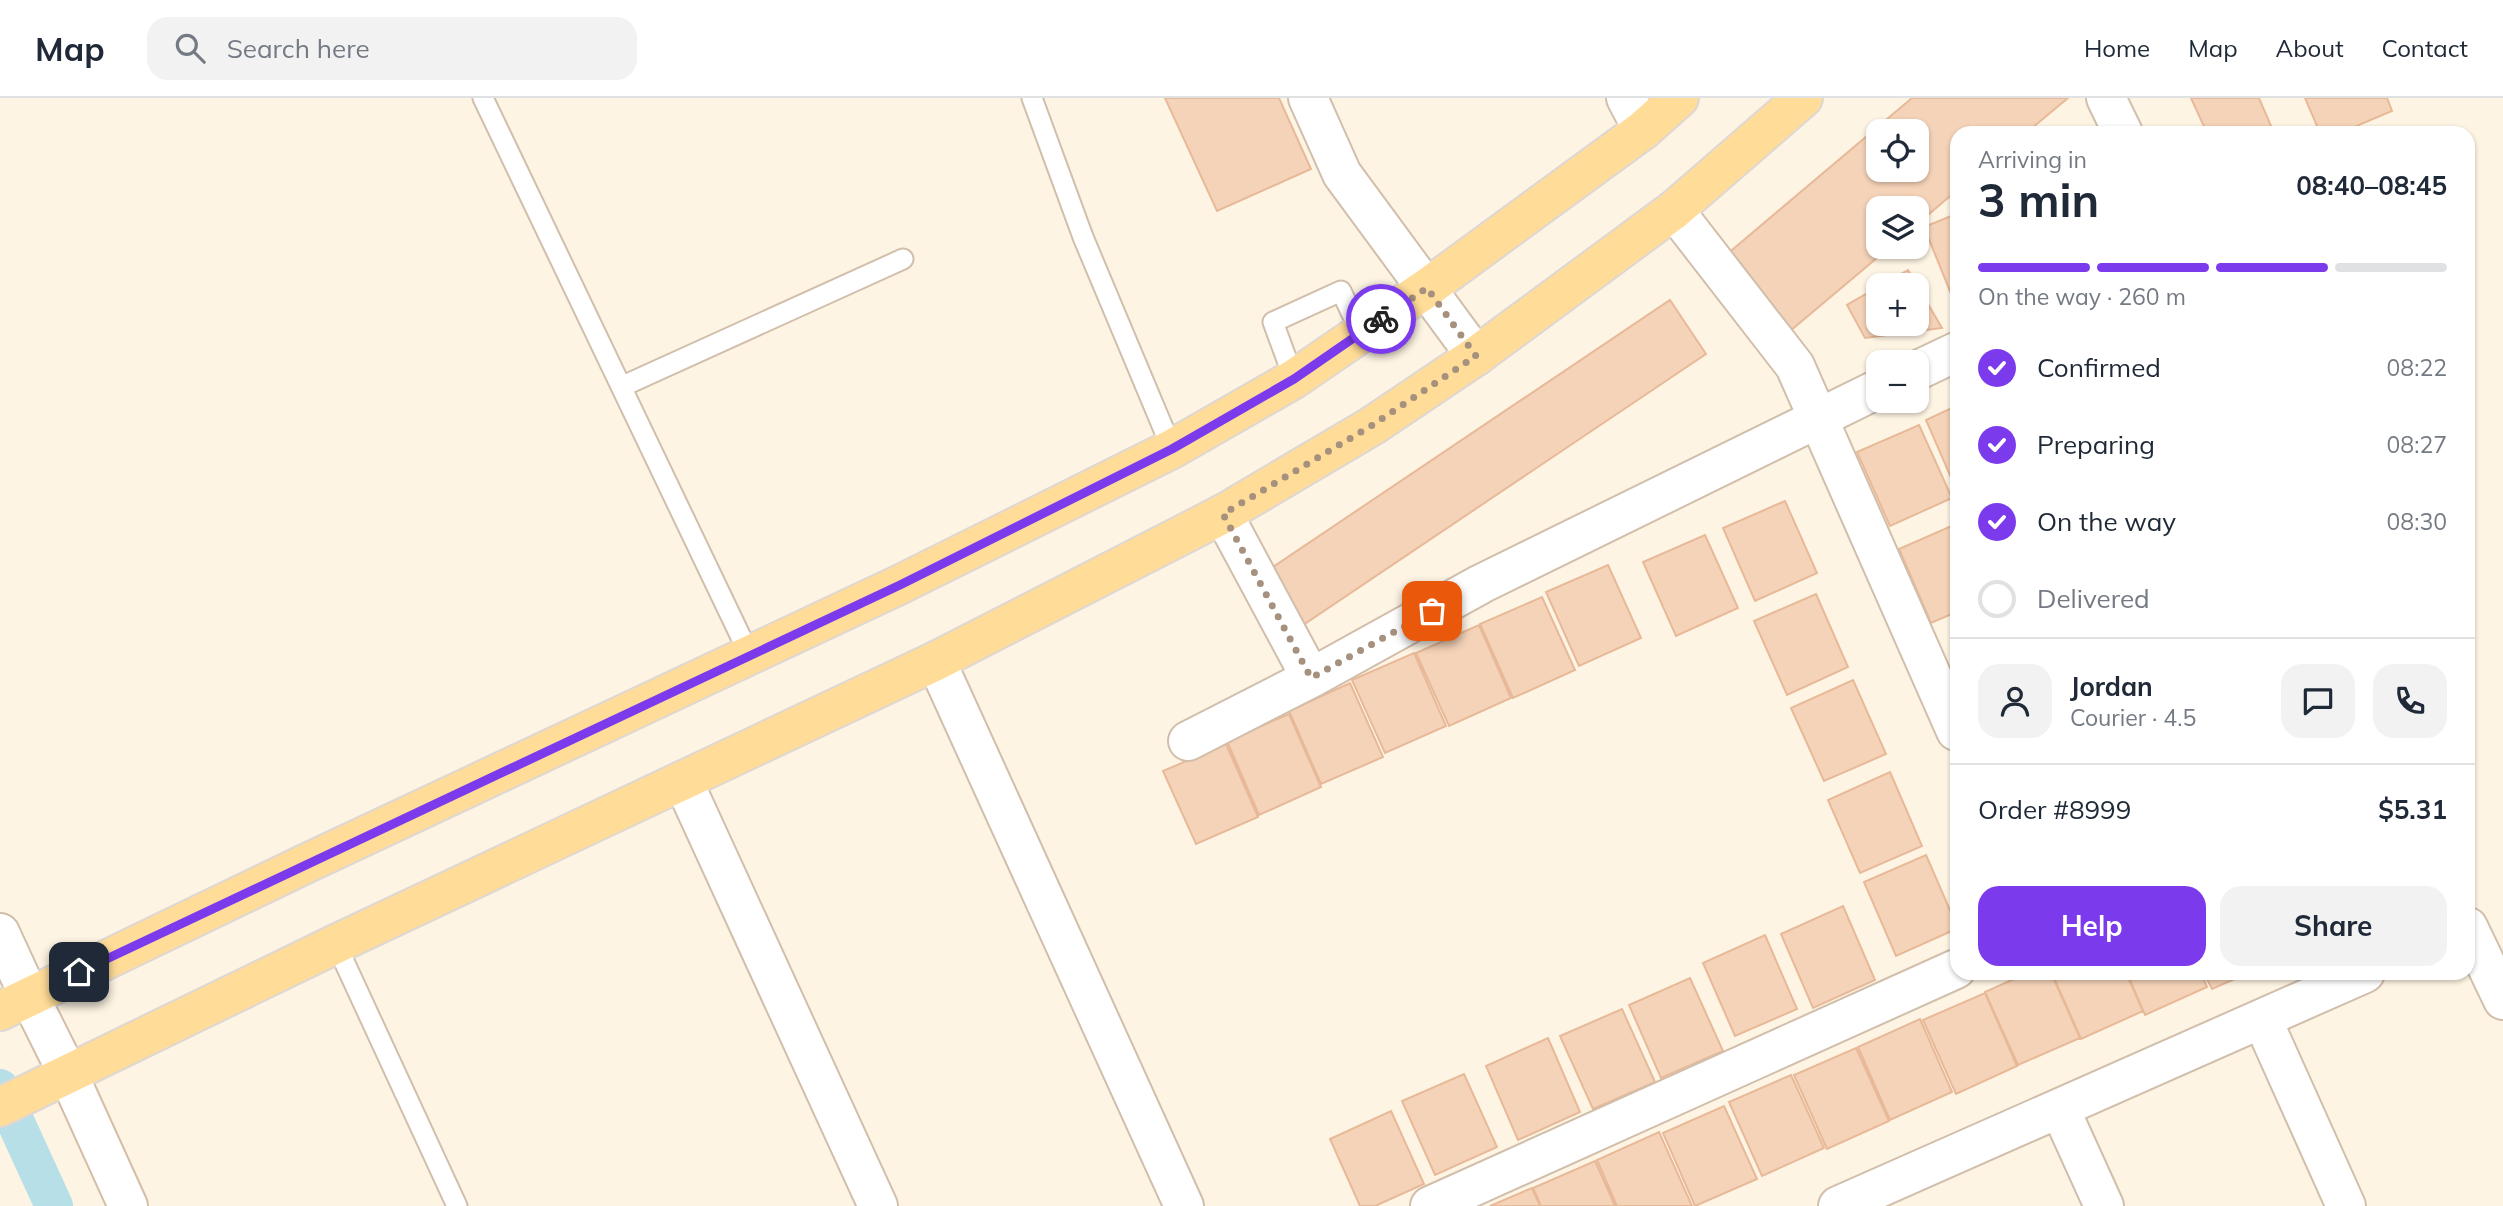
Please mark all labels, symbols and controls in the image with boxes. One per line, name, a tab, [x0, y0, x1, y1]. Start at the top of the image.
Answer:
search box	[147, 17, 637, 80]
text: Map	[35, 28, 105, 69]
icon: search	[171, 29, 209, 67]
text: Search here	[227, 32, 370, 65]
text: Home	[2084, 33, 2150, 63]
text: Map	[2188, 33, 2238, 63]
text: About	[2276, 33, 2344, 63]
text: Contact	[2382, 33, 2468, 63]
map controls	[1866, 119, 1929, 413]
button: locate	[1866, 119, 1929, 182]
text: Arriving in	[1978, 145, 2087, 174]
text: 08:40–08:45	[2296, 169, 2447, 202]
text: 3 min	[1978, 171, 2099, 229]
button: layers	[1866, 196, 1929, 259]
button: +	[1866, 273, 1929, 336]
text: On the way · 260 m	[1978, 282, 2186, 311]
courier	[1346, 284, 1416, 354]
icon: bike	[1362, 300, 1400, 338]
icon: check	[1978, 349, 2016, 387]
button: −	[1866, 350, 1929, 413]
text: Confirmed	[2037, 351, 2161, 384]
text: 08:22	[2387, 353, 2447, 382]
icon: check	[1978, 426, 2016, 464]
text: Preparing	[2037, 428, 2155, 461]
text: 08:27	[2387, 430, 2447, 459]
icon: check	[1978, 503, 2016, 541]
text: On the way	[2037, 505, 2176, 538]
text: 08:30	[2387, 507, 2447, 536]
pin	[1402, 581, 1462, 641]
text: Delivered	[2037, 582, 2150, 615]
icon: bag	[1413, 592, 1451, 630]
button: person	[1978, 664, 2052, 738]
button: chat	[2281, 664, 2355, 738]
button: phone	[2373, 664, 2447, 738]
text: Jordan	[2070, 670, 2153, 703]
text: Courier · 4.5	[2070, 703, 2196, 732]
text: Order #8999	[1978, 793, 2131, 826]
text: $5.31	[2378, 793, 2447, 826]
button: Help	[1978, 886, 2206, 966]
button: Share	[2220, 886, 2447, 966]
pin	[49, 942, 109, 1002]
icon: home	[60, 953, 98, 991]

